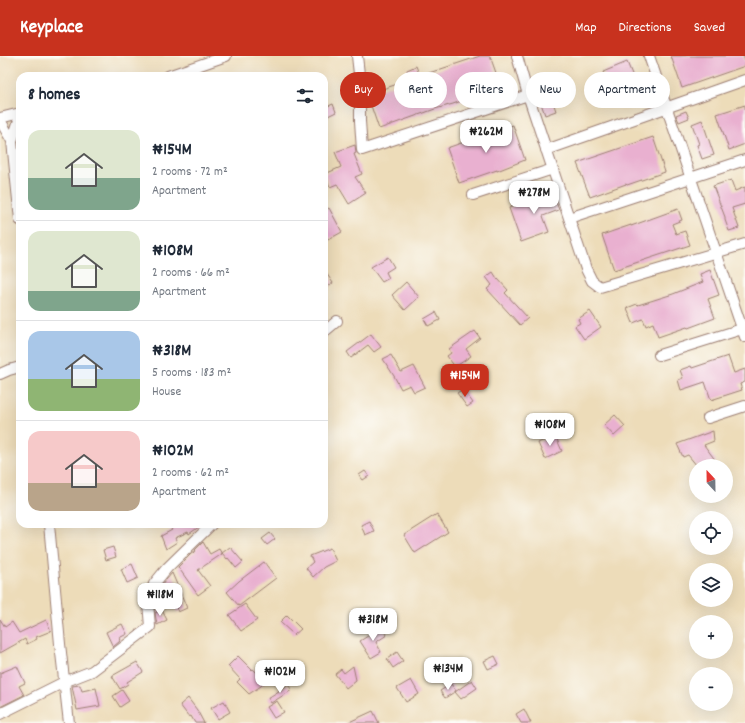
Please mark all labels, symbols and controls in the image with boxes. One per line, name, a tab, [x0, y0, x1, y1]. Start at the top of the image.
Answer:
text: Keyplace	[20, 15, 83, 42]
text: Map	[575, 18, 597, 38]
text: Directions	[619, 18, 672, 38]
text: Saved	[694, 18, 725, 38]
chip: Buy	[340, 72, 386, 108]
chip: Rent	[394, 72, 447, 108]
chip: Filters	[455, 72, 518, 108]
chip: New	[526, 72, 576, 108]
chip: Apartment	[584, 72, 670, 108]
text: 8 homes	[28, 84, 80, 108]
icon: filters	[294, 85, 316, 107]
pin: ₦262M	[458, 120, 514, 154]
text: ₦262M	[469, 123, 503, 142]
text: ₦154M	[152, 139, 192, 163]
icon: home	[60, 146, 108, 194]
text: 2 rooms · 72 m²	[152, 163, 228, 182]
pin: ₦278M	[506, 181, 562, 215]
text: Apartment	[152, 182, 206, 201]
text: ₦278M	[518, 184, 550, 203]
text: ₦108M	[152, 240, 193, 264]
icon: home	[60, 247, 108, 295]
text: 2 rooms · 66 m²	[152, 264, 230, 283]
text: Apartment	[152, 283, 206, 302]
text: ₦318M	[152, 340, 191, 364]
icon: home	[60, 347, 108, 395]
text: 5 rooms · 183 m²	[152, 364, 231, 383]
pin: ₦154M	[437, 364, 493, 398]
text: ₦154M	[450, 367, 480, 386]
text: House	[152, 383, 181, 402]
pin: ₦108M	[522, 413, 578, 447]
text: ₦108M	[534, 416, 566, 435]
text: ₦102M	[152, 440, 194, 464]
icon: home	[60, 447, 108, 495]
north arrow	[689, 459, 733, 503]
map controls	[689, 459, 733, 711]
text: 2 rooms · 62 m²	[152, 464, 229, 483]
text: Apartment	[152, 483, 206, 502]
button: locate	[689, 511, 733, 555]
button: layers	[689, 563, 733, 607]
pin: ₦118M	[132, 583, 188, 617]
text: ₦118M	[146, 586, 174, 605]
pin: ₦318M	[345, 608, 401, 642]
text: ₦318M	[358, 611, 388, 630]
button: +	[689, 615, 733, 659]
pin: ₦134M	[420, 657, 476, 691]
pin: ₦102M	[252, 660, 308, 694]
text: ₦134M	[433, 660, 463, 679]
text: ₦102M	[264, 663, 296, 682]
button: −	[689, 667, 733, 711]

